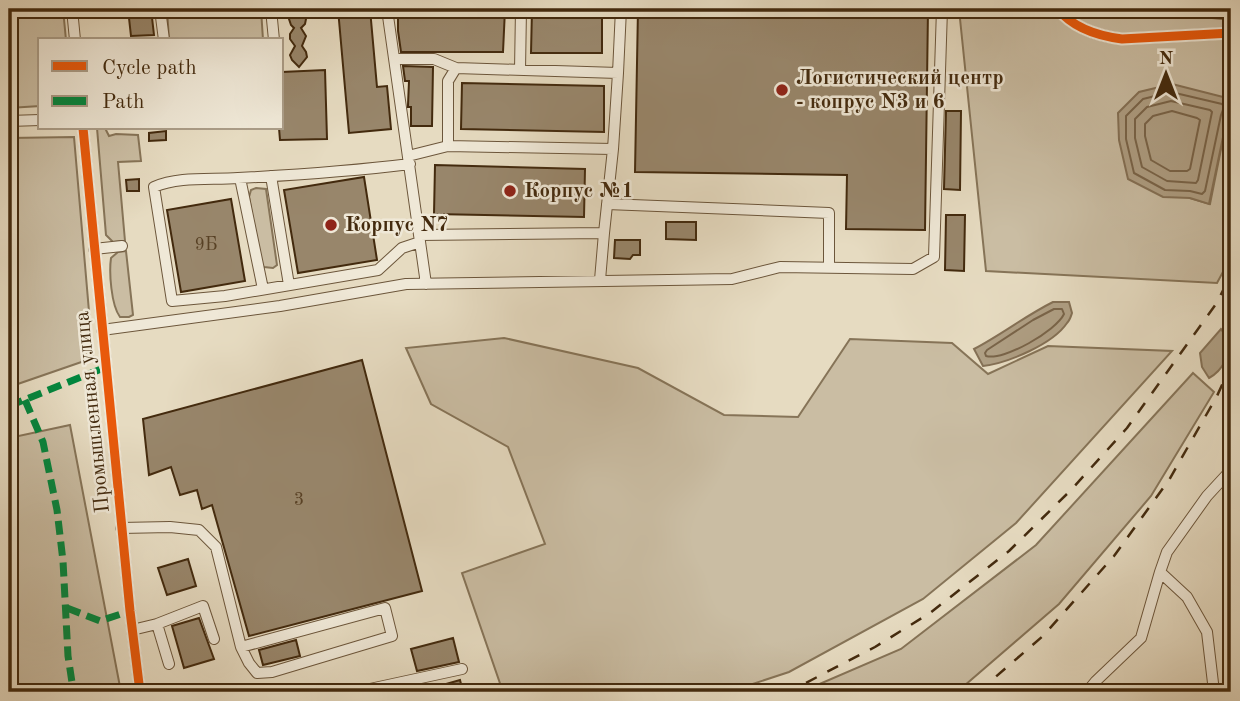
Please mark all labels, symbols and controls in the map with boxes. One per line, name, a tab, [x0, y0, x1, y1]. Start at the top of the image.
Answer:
legend	[38, 38, 284, 130]
north arrow	[1132, 38, 1202, 108]
text: N	[1159, 50, 1174, 69]
text: Cycle path	[102, 58, 197, 79]
place label: Логистический центр - копрус N3 и 6	[796, 68, 1004, 113]
marker: Логистический центр - копрус N3 и 6	[774, 82, 790, 98]
text: Path	[102, 92, 145, 113]
place label: Корпус №1	[524, 181, 634, 202]
marker: Корпус №1	[502, 183, 518, 199]
place label: Корпус N7	[345, 215, 448, 236]
marker: Корпус N7	[323, 217, 339, 233]
house number: 9Б	[194, 236, 218, 254]
street label: Промышленная улица	[72, 310, 114, 514]
house number: 3	[294, 491, 304, 509]

